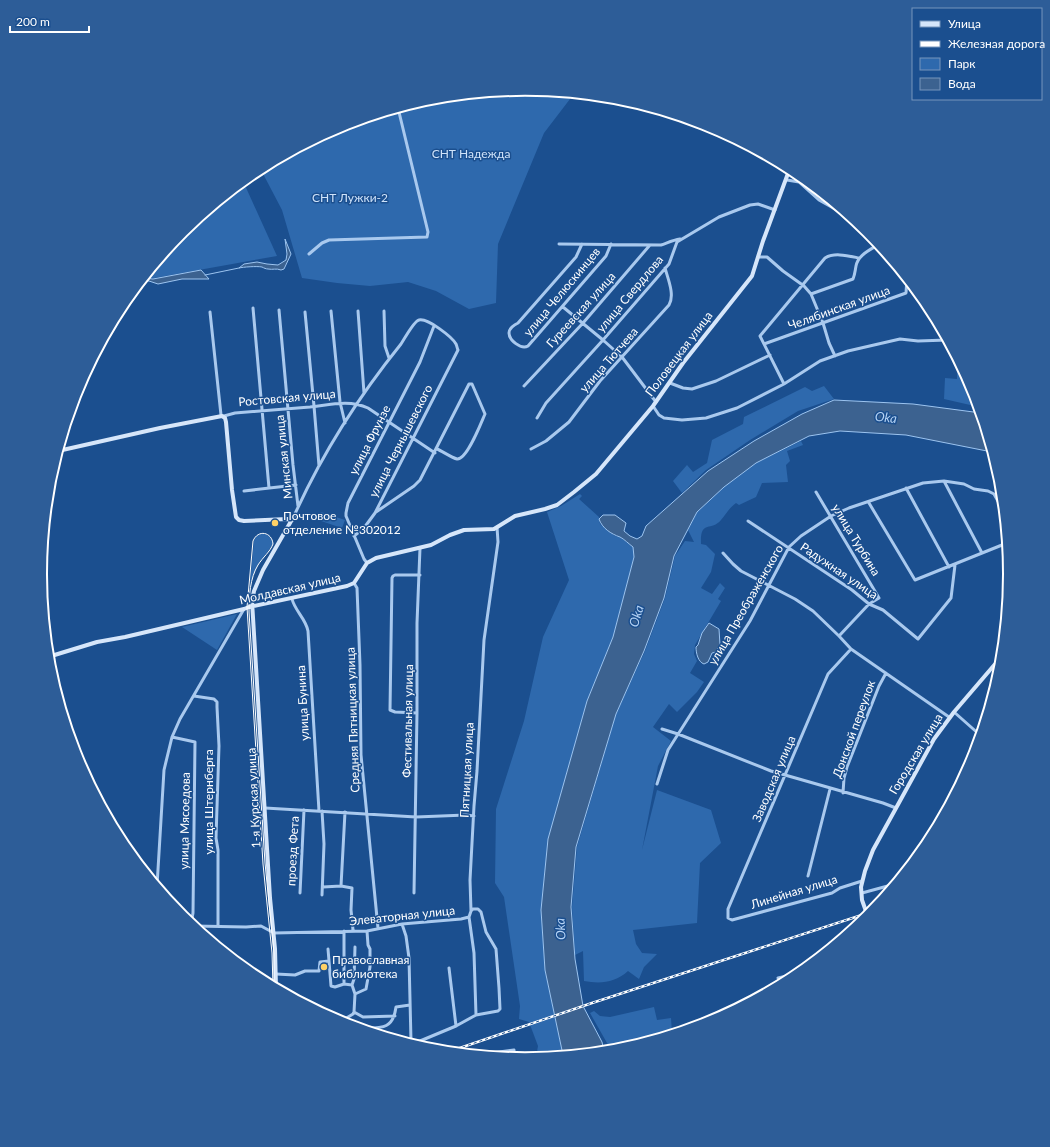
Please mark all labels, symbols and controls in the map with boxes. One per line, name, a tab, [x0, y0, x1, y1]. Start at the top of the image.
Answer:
scale bar	[10, 8, 89, 34]
legend	[912, 8, 1042, 100]
text: 200 m	[16, 14, 50, 29]
text: Улица	[948, 16, 981, 31]
text: Железная дорога	[948, 36, 1045, 51]
text: Парк	[948, 56, 976, 71]
text: Вода	[948, 76, 976, 91]
park label: СНТ Надежда	[432, 146, 510, 161]
park label: СНТ Лужки-2	[312, 190, 388, 205]
street label: улица Челюскинцев	[520, 244, 603, 339]
street label: улица Свердлова	[593, 252, 666, 335]
street label: Гуреевская улица	[543, 269, 619, 351]
street label: Челябинская улица	[786, 282, 892, 333]
street label: Половецкая улица	[642, 308, 715, 399]
street label: улица Тютчева	[576, 324, 641, 395]
street label: улица Чернышевского	[366, 382, 436, 500]
street label: Ростовская улица	[238, 386, 336, 409]
street label: улица Фрунзе	[346, 402, 394, 477]
water label: Oka	[874, 408, 898, 426]
street label: Минская улица	[272, 414, 295, 500]
street label: улица Турбина	[829, 501, 884, 579]
place label: Почтовое отделение №302012	[283, 508, 401, 537]
marker: Почтовое отделение №302012	[270, 518, 280, 528]
street label: Радужная улица	[798, 539, 881, 602]
street label: улица Преображенского	[705, 542, 786, 668]
street label: Молдавская улица	[238, 570, 342, 607]
water label: Oka	[625, 603, 647, 629]
street label: Средняя Пятницкая улица	[342, 647, 363, 793]
street label: Фестивальная улица	[399, 664, 416, 778]
street label: улица Бунина	[293, 665, 312, 741]
street label: Донской переулок	[829, 677, 878, 780]
street label: Городская улица	[886, 711, 946, 797]
street label: Пятницкая улица	[457, 722, 476, 818]
street label: Заводская улица	[749, 733, 798, 824]
street label: 1-я Курская улица	[243, 747, 264, 849]
street label: улица Штернберга	[201, 749, 216, 855]
street label: улица Мясоедова	[176, 772, 193, 870]
street label: проезд Фета	[283, 816, 302, 886]
street label: Линейная улица	[748, 871, 839, 912]
street label: Элеваторная улица	[348, 902, 456, 929]
water label: Oka	[552, 917, 568, 940]
place label: Православная библиотека	[332, 952, 410, 981]
marker: Православная библиотека	[319, 962, 329, 972]

